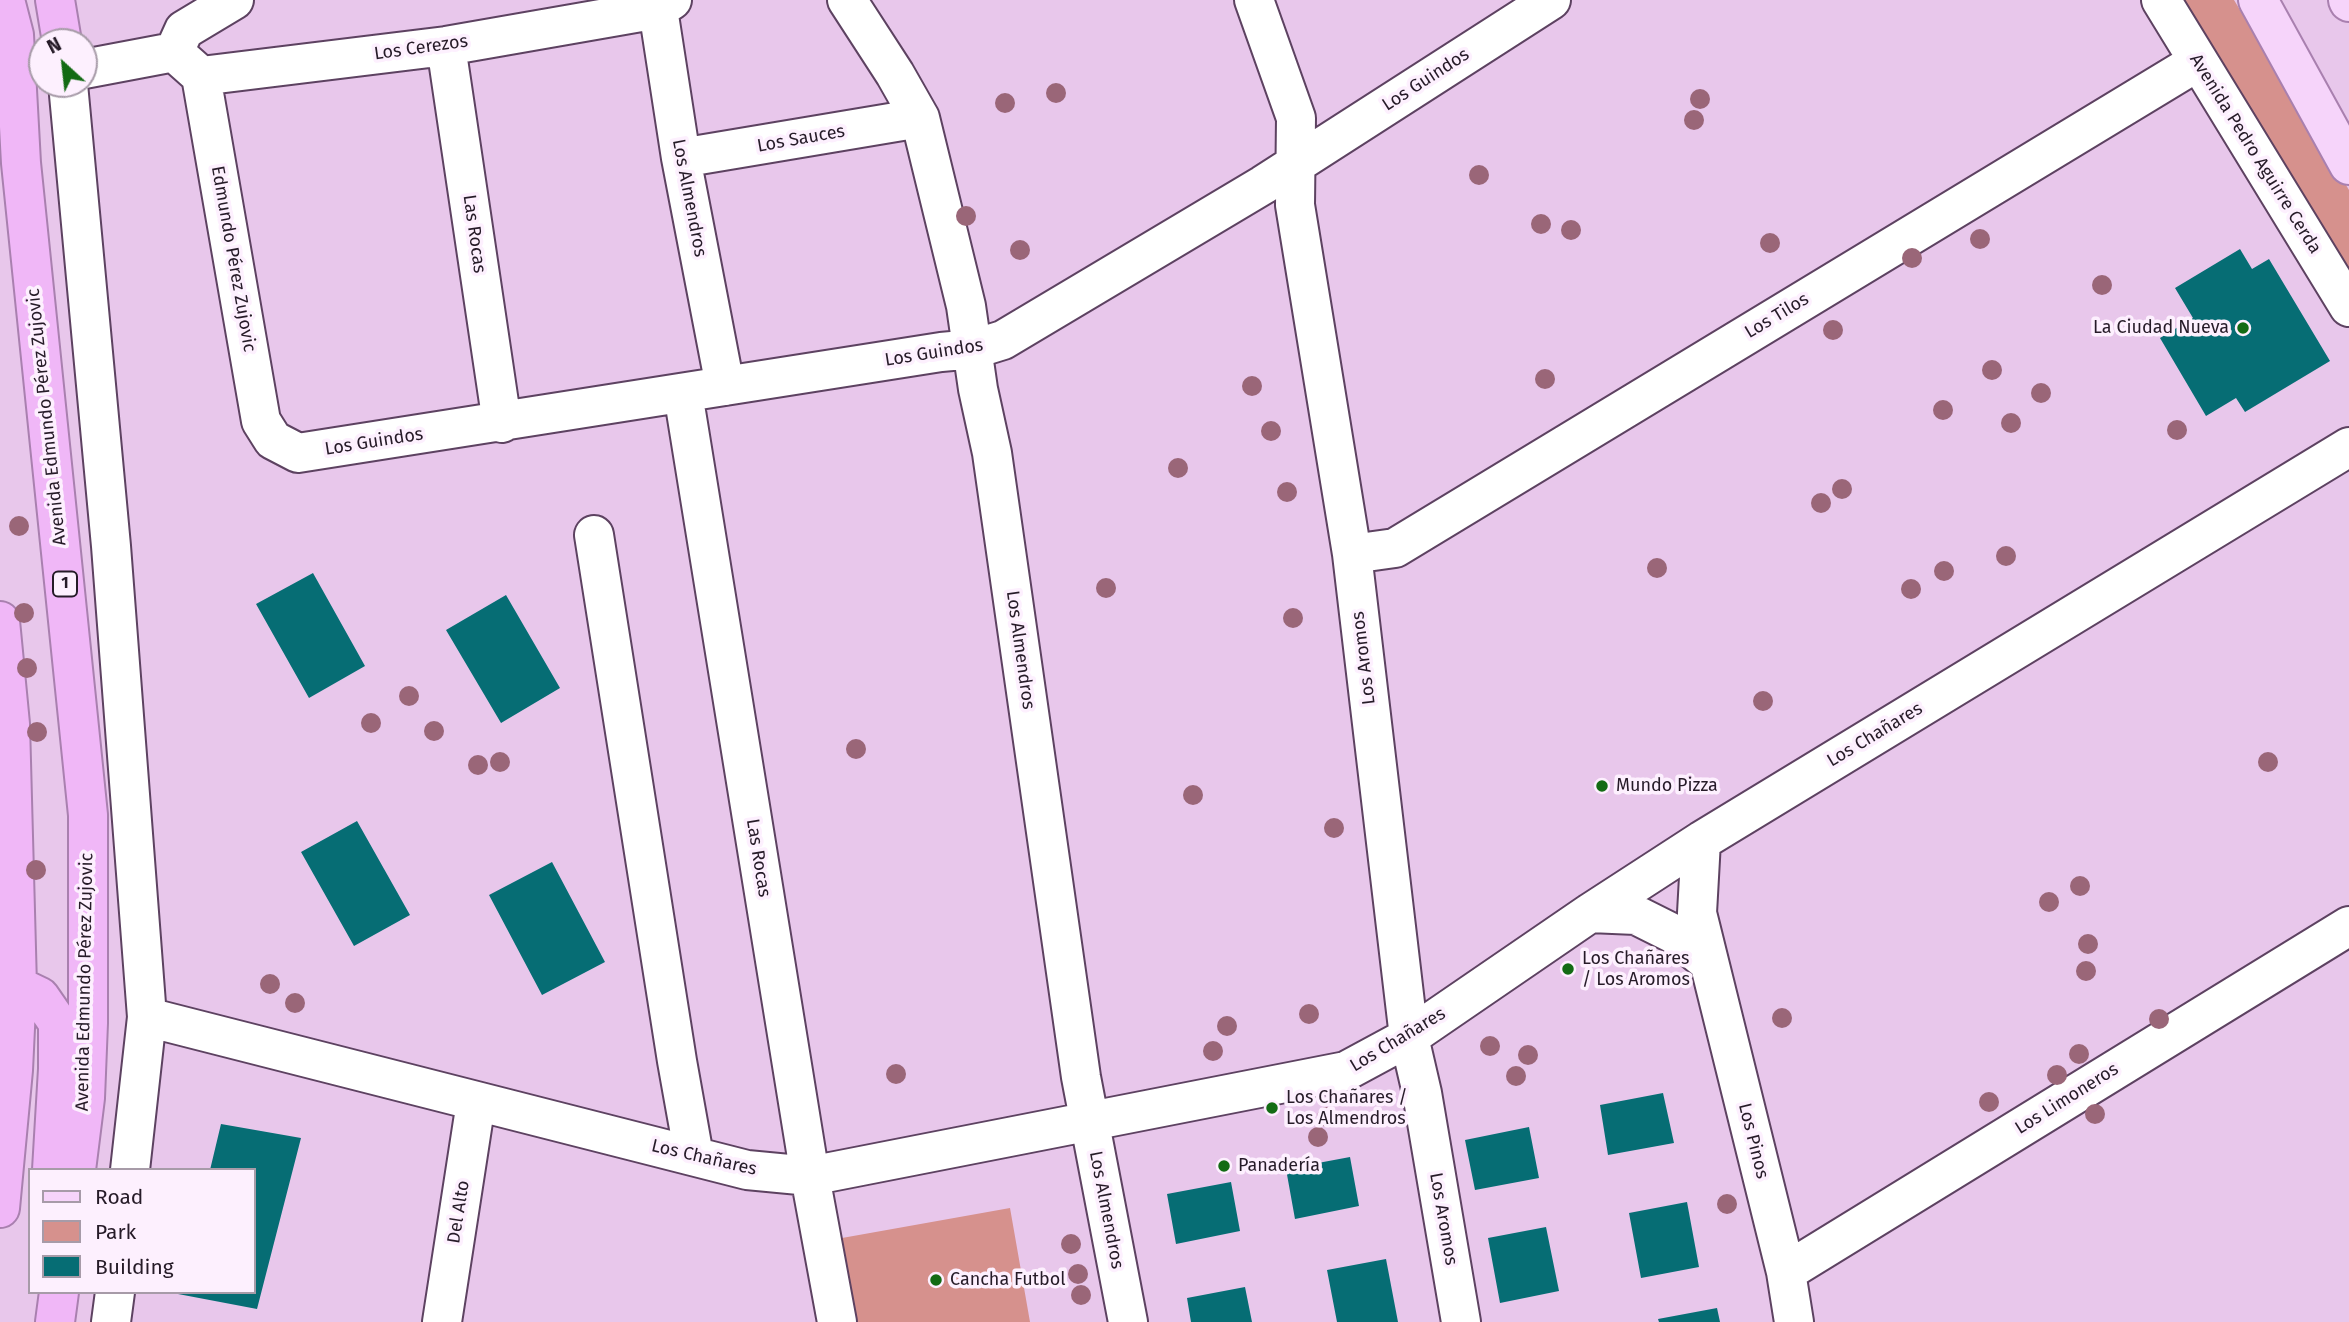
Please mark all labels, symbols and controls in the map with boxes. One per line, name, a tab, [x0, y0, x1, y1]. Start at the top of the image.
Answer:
north arrow	[28, 28, 98, 98]
street label: Los Cerezos	[373, 31, 469, 65]
text: N	[43, 33, 65, 59]
street label: Los Guindos	[1378, 44, 1474, 116]
street label: Avenida Pedro Aguirre Cerda	[2184, 50, 2326, 258]
street label: Los Sauces	[755, 121, 847, 157]
street label: Los Almendros	[667, 137, 711, 259]
street label: Edmundo Pérez Zujovic	[206, 164, 260, 354]
street label: Las Rocas	[458, 193, 490, 275]
street label: Avenida Edmundo Pérez Zujovic	[23, 287, 71, 547]
street label: Los Tilos	[1741, 289, 1813, 343]
place label: La Ciudad Nueva	[2093, 317, 2229, 339]
marker: La Ciudad Nueva	[2235, 320, 2251, 336]
street label: Los Guindos	[883, 335, 985, 371]
street label: Los Guindos	[323, 424, 425, 460]
road number: 1	[53, 572, 77, 596]
street label: Los Almendros	[1001, 589, 1039, 711]
street label: Los Aromos	[1348, 610, 1380, 706]
street label: Los Chañares	[1823, 698, 1927, 772]
place label: Mundo Pizza	[1616, 775, 1718, 797]
marker: Mundo Pizza	[1594, 778, 1610, 794]
street label: Las Rocas	[741, 817, 775, 899]
street label: Avenida Edmundo Pérez Zujovic	[72, 853, 98, 1111]
place label: Los Chañares / Los Aromos	[1582, 948, 1690, 990]
marker: Los Chañares / Los Aromos	[1560, 961, 1576, 977]
street label: Los Chañares	[1346, 1003, 1450, 1077]
street label: Los Limoneros	[2011, 1059, 2123, 1139]
place label: Los Chañares / Los Almendros	[1286, 1087, 1408, 1130]
marker: Los Chañares / Los Almendros	[1264, 1100, 1280, 1116]
street label: Los Pinos	[1733, 1101, 1773, 1181]
street label: Los Chañares	[649, 1135, 759, 1181]
street label: Los Almendros	[1084, 1149, 1128, 1271]
place label: Panadería	[1238, 1155, 1320, 1177]
marker: Panadería	[1216, 1158, 1232, 1174]
legend	[28, 1168, 256, 1294]
street label: Los Aromos	[1424, 1171, 1462, 1267]
street label: Del Alto	[443, 1179, 475, 1245]
text: Road	[95, 1184, 143, 1210]
text: Park	[95, 1219, 136, 1245]
text: Building	[95, 1254, 174, 1280]
place label: Cancha Futbol	[950, 1269, 1066, 1291]
marker: Cancha Futbol	[928, 1272, 944, 1288]

